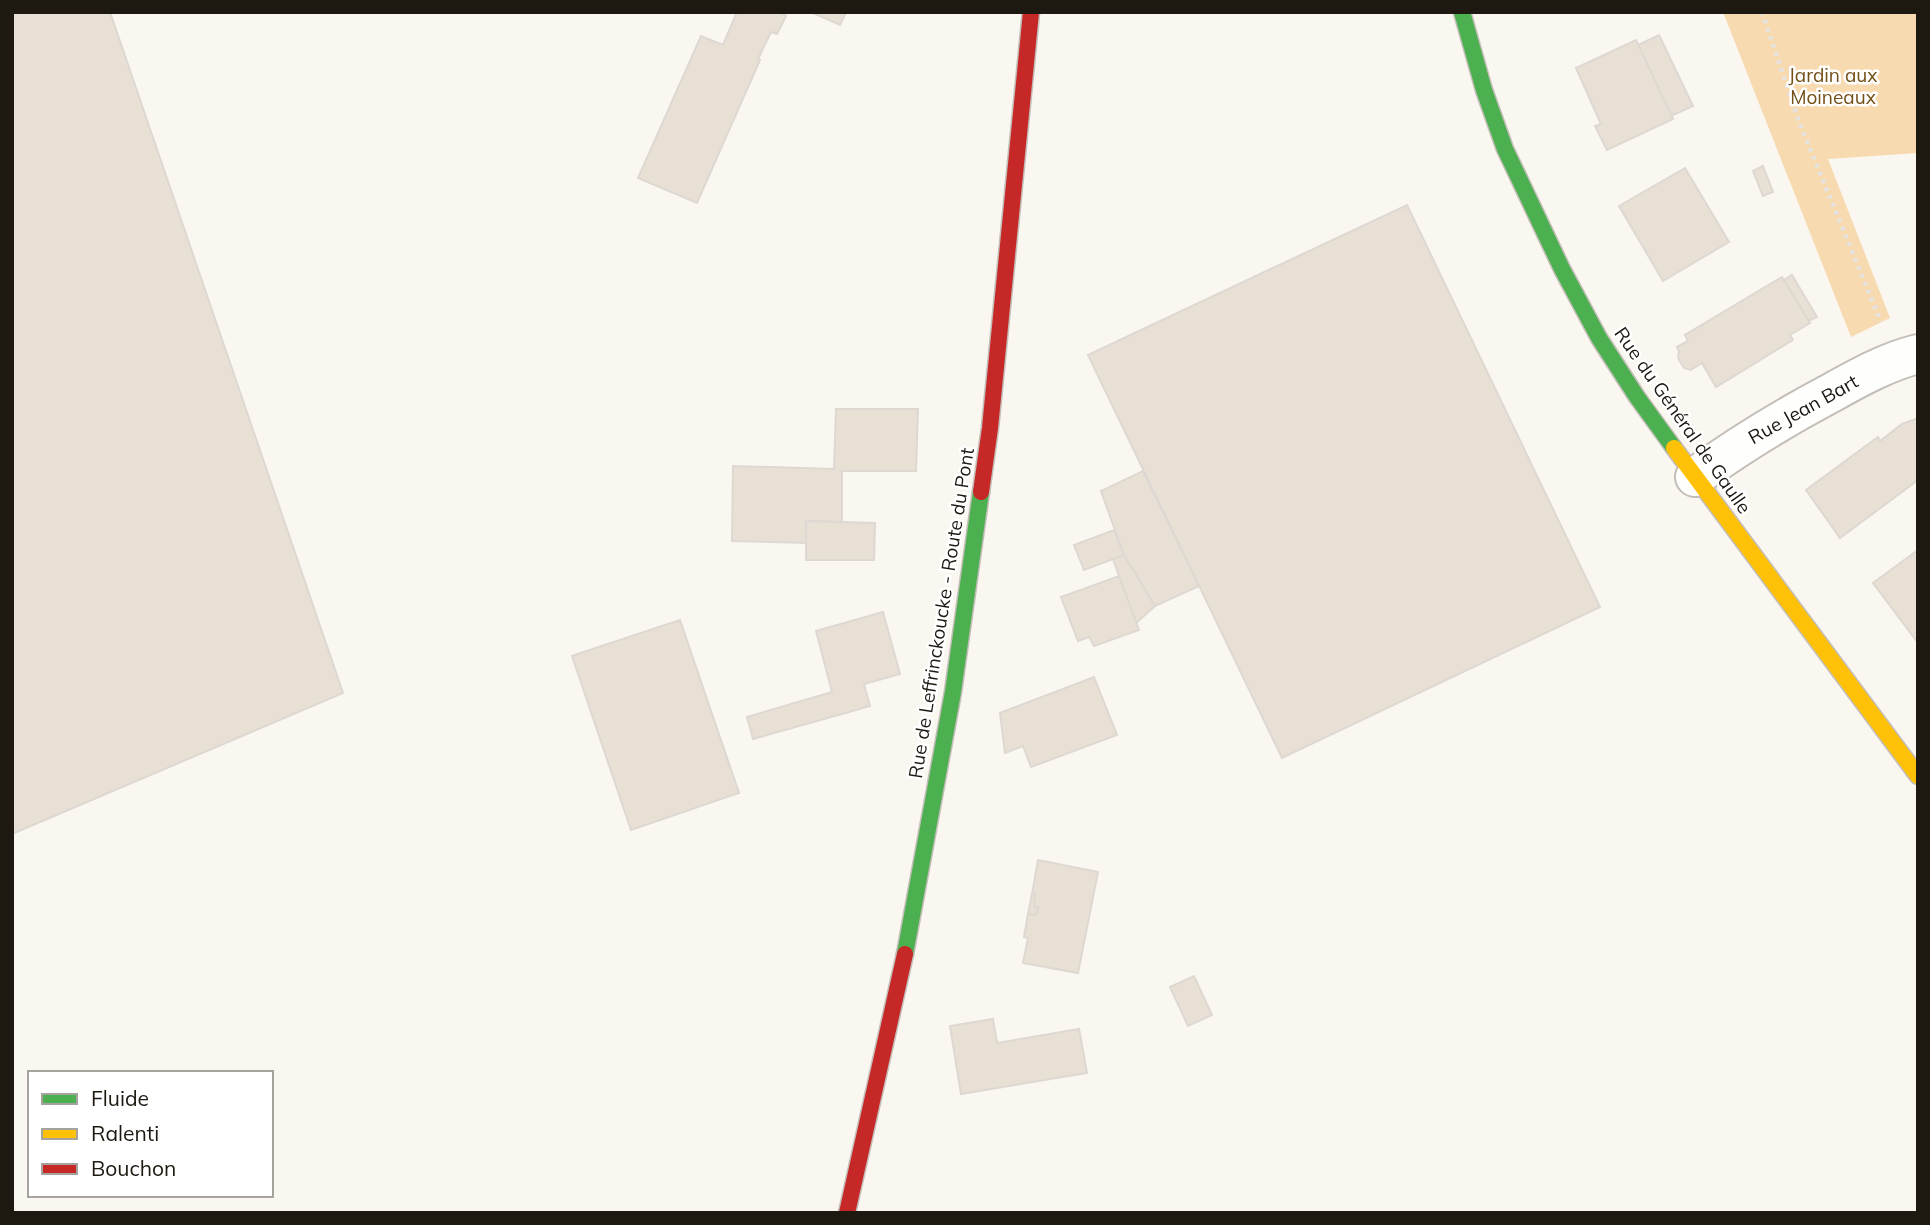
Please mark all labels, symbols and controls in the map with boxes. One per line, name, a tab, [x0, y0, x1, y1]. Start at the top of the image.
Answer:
park label: Jardin aux Moineaux	[1789, 63, 1877, 109]
street label: Rue du Général de Gaulle	[1609, 322, 1757, 518]
street label: Rue Jean Bart	[1744, 369, 1862, 449]
street label: Rue de Leffrinckoucke - Route du Pont	[903, 446, 979, 780]
legend	[28, 1071, 273, 1197]
text: Fluide	[91, 1085, 149, 1111]
text: Ralenti	[91, 1120, 159, 1146]
text: Bouchon	[91, 1155, 176, 1181]

